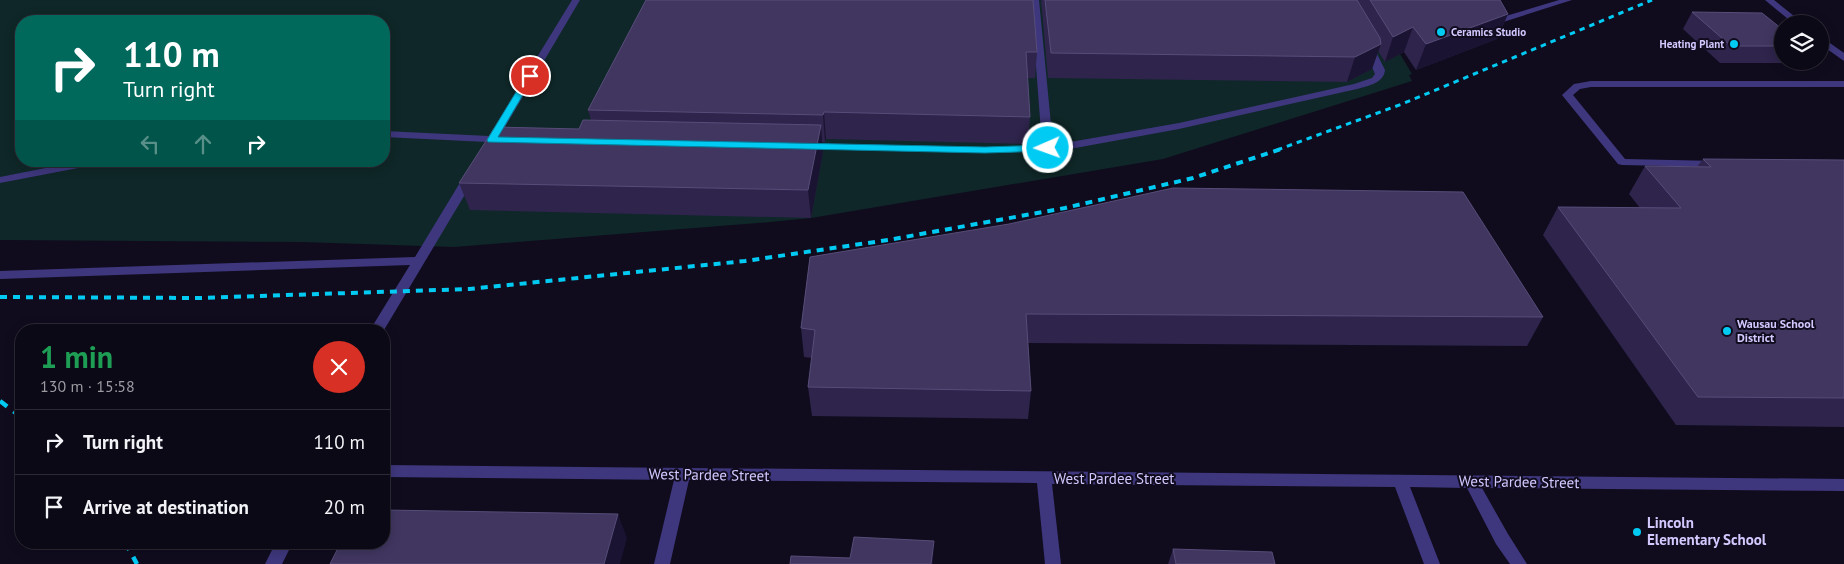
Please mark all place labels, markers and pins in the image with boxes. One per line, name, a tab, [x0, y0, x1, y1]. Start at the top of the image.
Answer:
place label: Ceramics Studio	[1451, 25, 1526, 39]
marker: Ceramics Studio	[1435, 26, 1447, 38]
place label: Heating Plant	[1660, 37, 1724, 51]
marker: Heating Plant	[1728, 38, 1740, 50]
pin	[509, 55, 551, 97]
place label: Wausau School District	[1737, 316, 1815, 345]
marker: Wausau School District	[1721, 325, 1733, 337]
place label: Lincoln Elementary School	[1647, 513, 1767, 549]
marker: Lincoln Elementary School	[1631, 526, 1643, 538]

